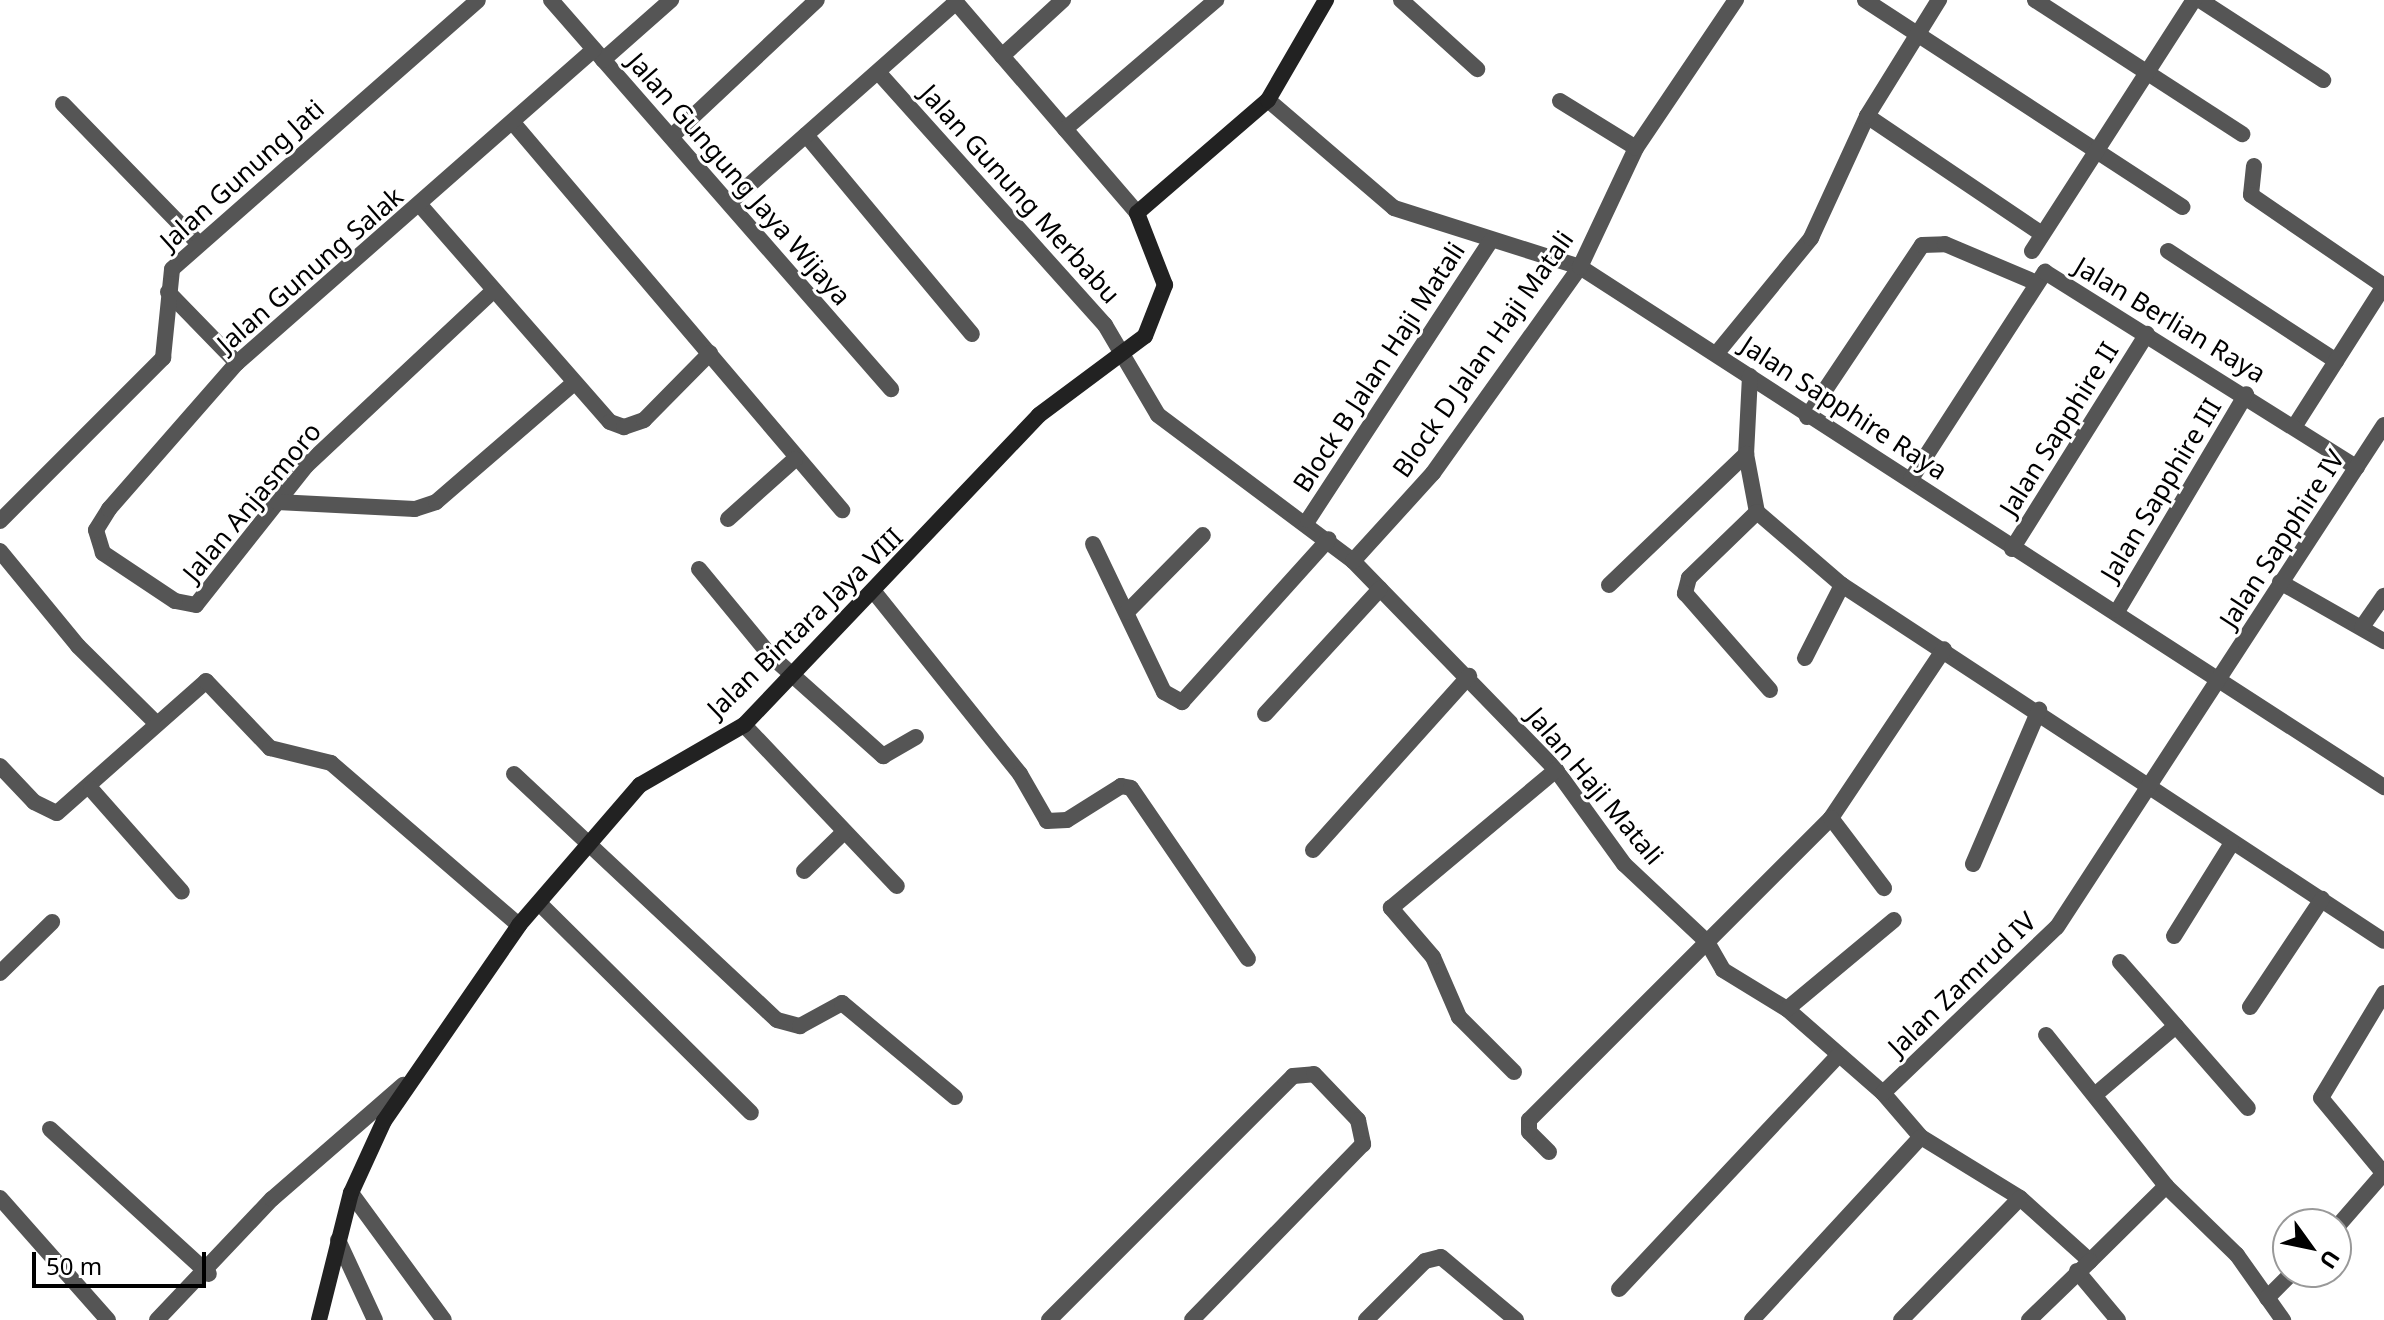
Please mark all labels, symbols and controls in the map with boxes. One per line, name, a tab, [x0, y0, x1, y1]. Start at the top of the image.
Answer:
street label: Jalan Gungung Jaya Wijaya	[621, 46, 857, 312]
street label: Jalan Gunung Merbabu	[914, 78, 1126, 310]
street label: Jalan Gunung Jati	[154, 93, 330, 257]
street label: Jalan Gunung Salak	[211, 181, 409, 359]
street label: Block D Jalan Haji Matali	[1386, 225, 1580, 483]
street label: Block B Jalan Haji Matali	[1287, 236, 1471, 498]
street label: Jalan Berlian Raya	[2069, 251, 2271, 389]
street label: Jalan Sapphire Raya	[1735, 330, 1953, 486]
street label: Jalan Sapphire II	[1993, 336, 2125, 522]
street label: Jalan Sapphire III	[2094, 393, 2228, 587]
street label: Jalan Anjasmoro	[176, 416, 328, 588]
street label: Jalan Sapphire IV	[2213, 444, 2351, 634]
street label: Jalan Bintara Jaya VIII	[701, 522, 909, 724]
street label: Jalan Haji Matali	[1520, 701, 1670, 871]
street label: Jalan Zamrud IV	[1882, 906, 2042, 1062]
north arrow	[2272, 1208, 2352, 1288]
scale bar	[36, 1236, 210, 1286]
text: U	[2313, 1245, 2348, 1275]
text: 50 m	[46, 1249, 102, 1282]

